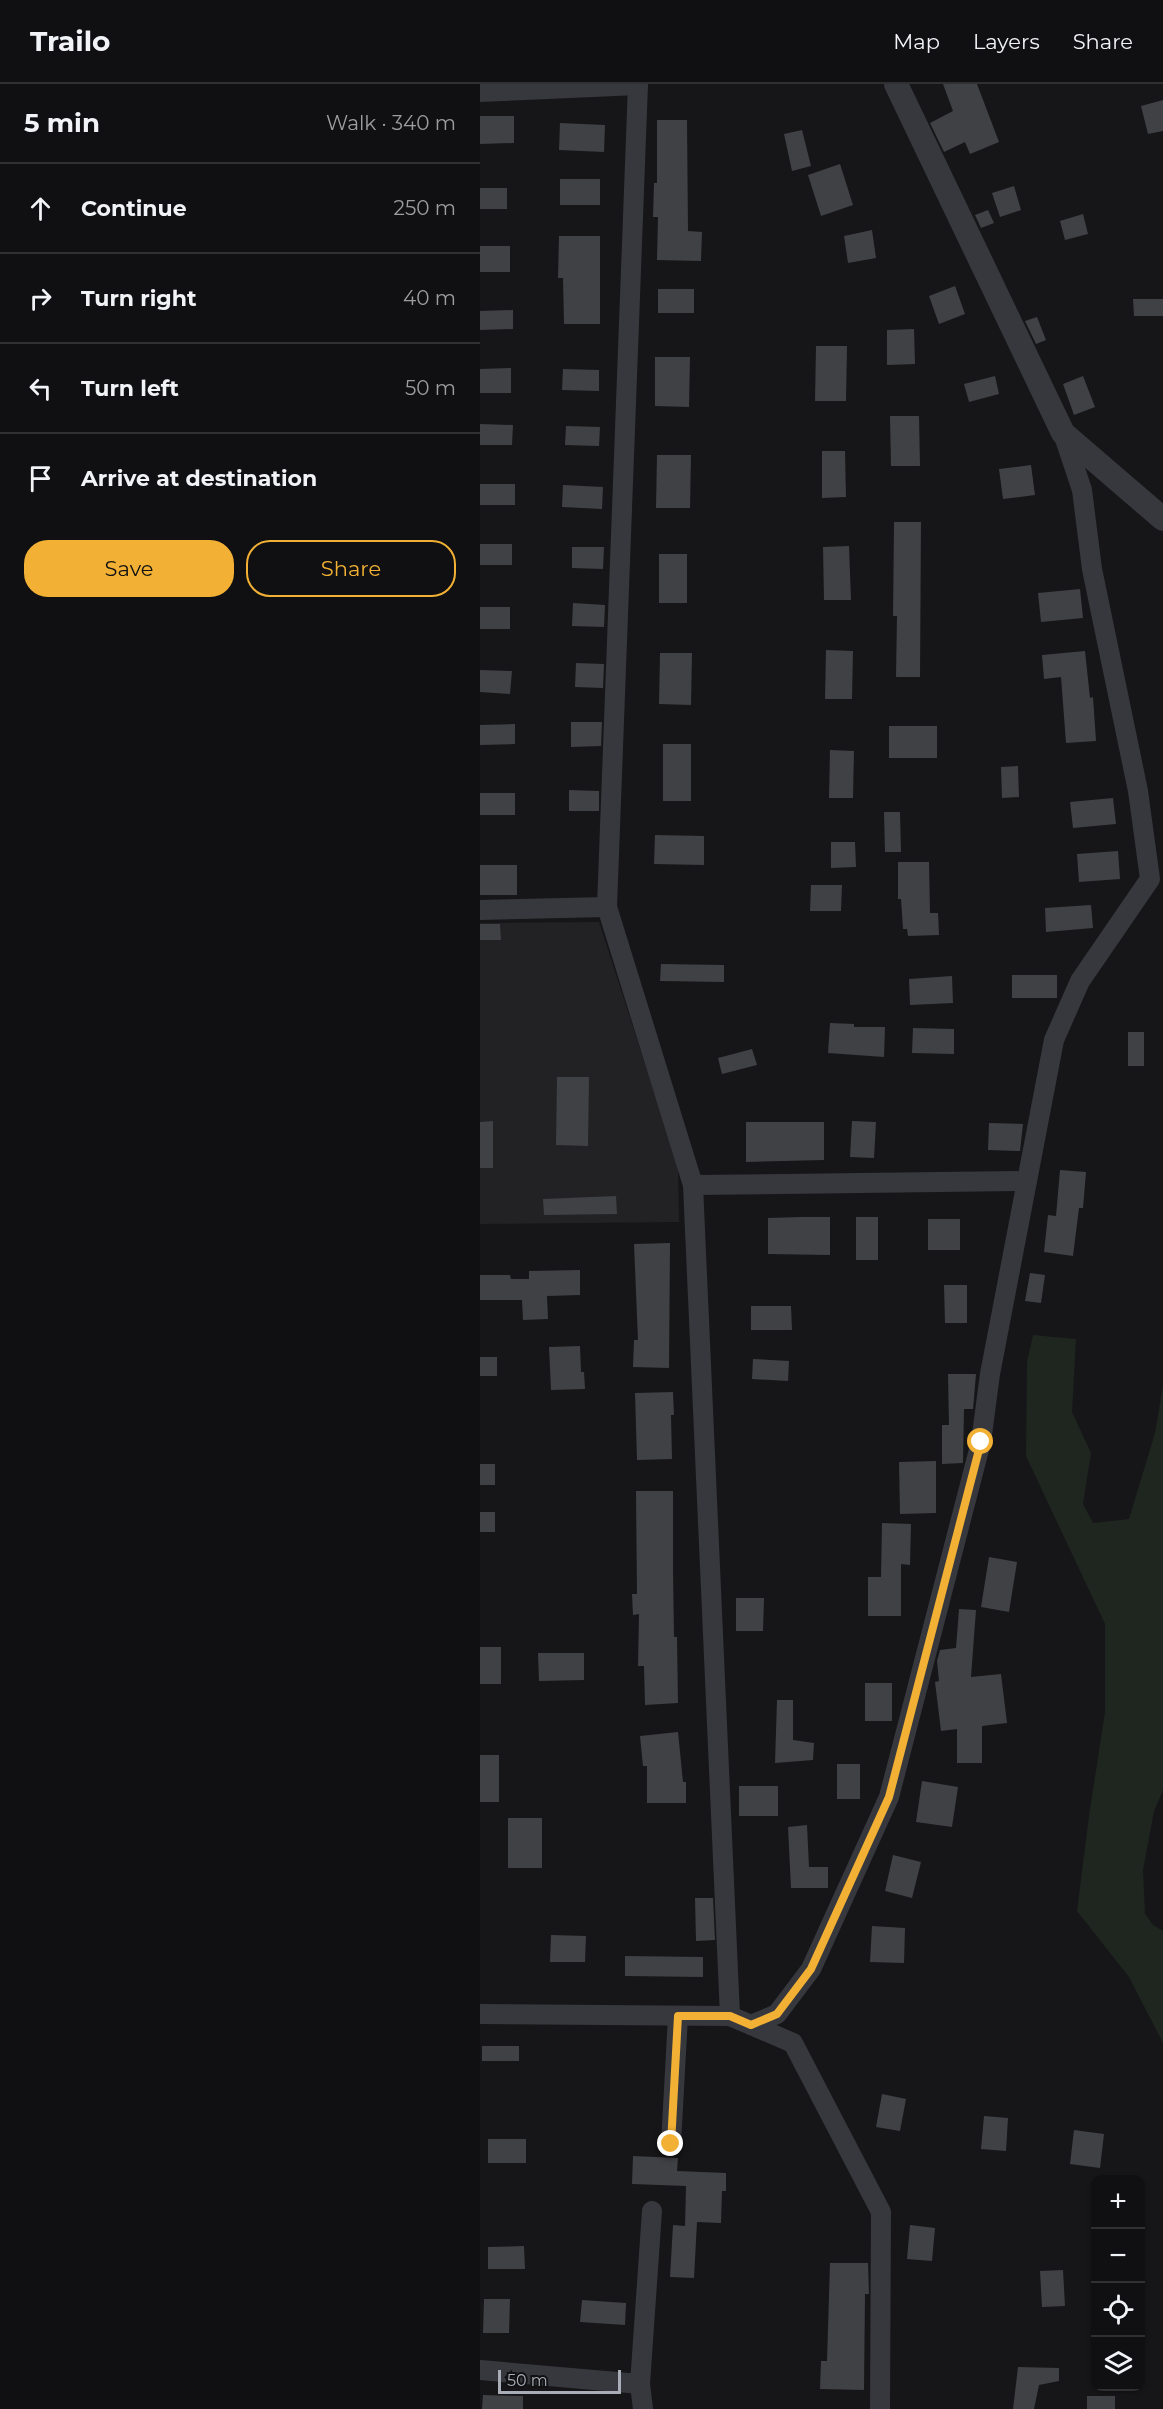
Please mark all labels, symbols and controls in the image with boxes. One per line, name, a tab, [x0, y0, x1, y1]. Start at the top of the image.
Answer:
text: Trailo	[30, 24, 110, 58]
text: Map	[893, 29, 940, 54]
text: Layers	[973, 29, 1040, 54]
text: Share	[1073, 29, 1133, 54]
text: 5 min	[24, 107, 100, 139]
text: Walk · 340 m	[326, 111, 456, 135]
icon: ahead	[24, 192, 57, 225]
text: Continue	[81, 195, 187, 222]
text: 250 m	[394, 196, 456, 220]
icon: right	[24, 282, 57, 315]
text: Turn right	[81, 285, 196, 312]
text: 40 m	[403, 286, 456, 310]
icon: left	[24, 372, 57, 405]
text: Turn left	[81, 375, 179, 402]
text: 50 m	[405, 376, 456, 400]
icon: arrive	[24, 462, 57, 495]
text: Arrive at destination	[81, 465, 317, 492]
button: Save	[24, 540, 234, 597]
button: Share	[246, 540, 456, 597]
route start	[967, 1428, 993, 1454]
route end	[657, 2130, 683, 2156]
map controls	[1091, 2175, 1145, 2391]
button: +	[1091, 2175, 1145, 2229]
button: −	[1091, 2229, 1145, 2283]
button: locate	[1091, 2283, 1145, 2337]
button: layers	[1091, 2337, 1145, 2391]
scale bar	[498, 2367, 621, 2394]
text: 50 m	[507, 2371, 548, 2390]

